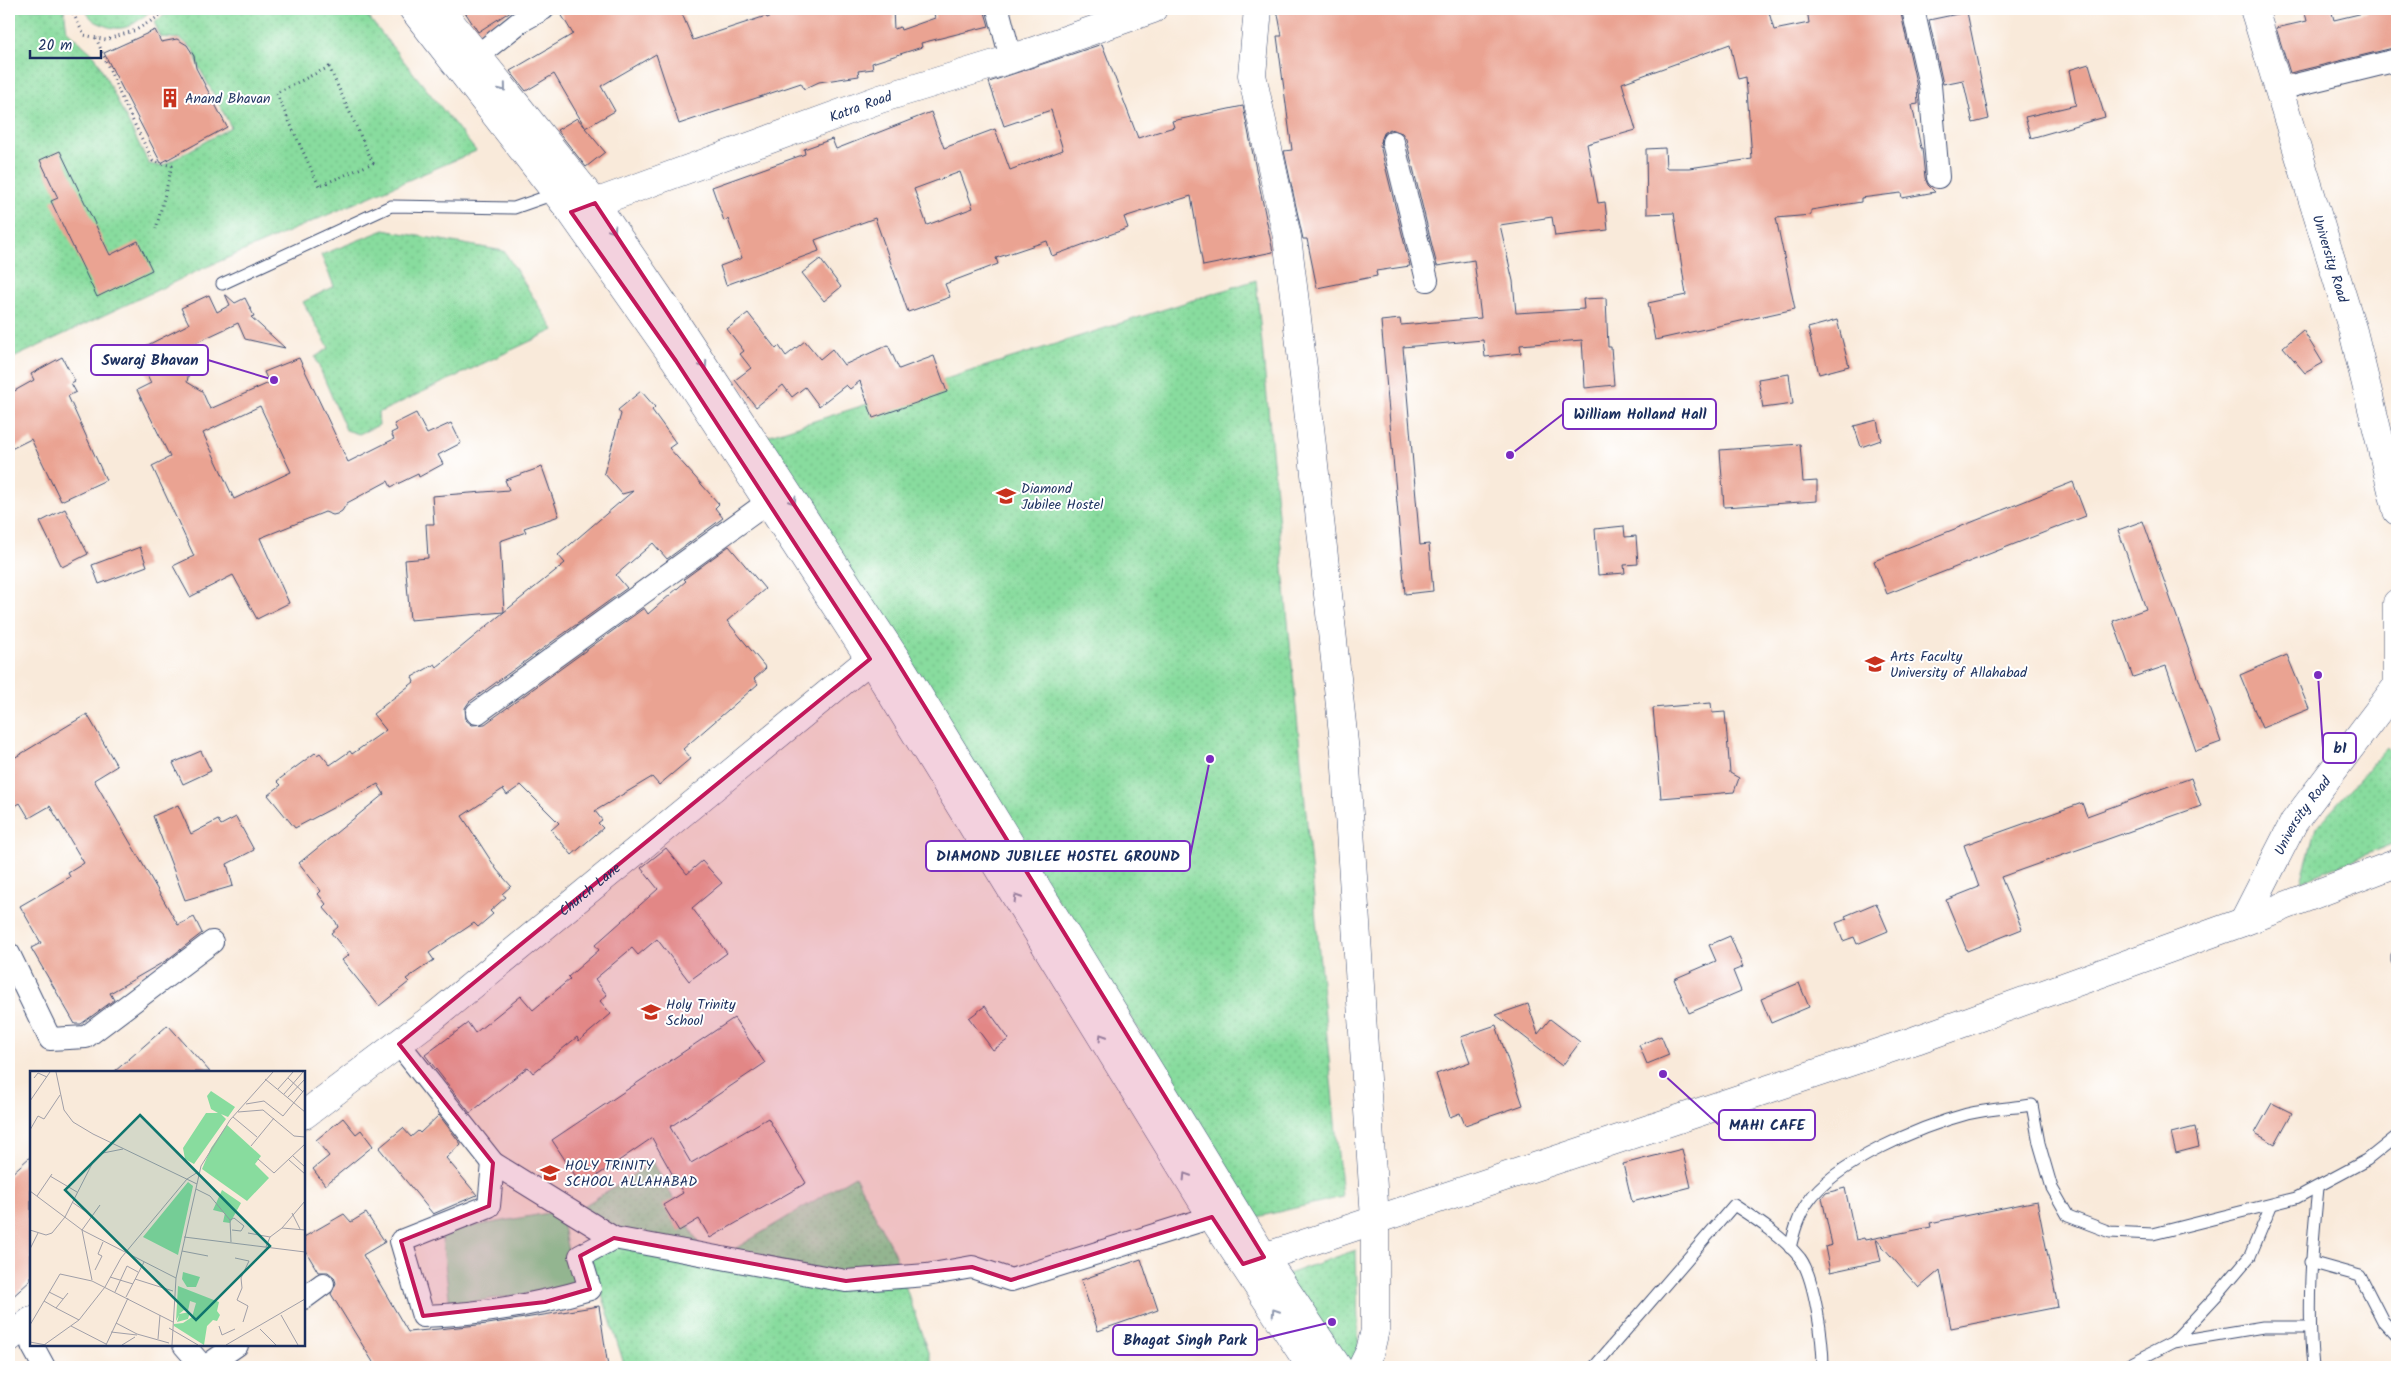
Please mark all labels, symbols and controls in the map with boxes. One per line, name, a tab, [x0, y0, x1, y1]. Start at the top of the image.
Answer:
scale bar	[30, 28, 101, 60]
text: 20 m	[38, 34, 72, 58]
one-way arrow	[497, 82, 505, 91]
street label: Katra Road	[826, 86, 896, 129]
building icon: Anand Bhavan	[159, 87, 181, 109]
place label: Anand Bhavan	[185, 88, 271, 110]
street label: University Road	[2306, 212, 2354, 307]
one-way arrow	[607, 224, 616, 234]
callout: Swaraj Bhavan	[91, 345, 208, 375]
text: Swaraj Bhavan	[101, 349, 199, 373]
one-way arrow	[697, 360, 707, 369]
callout: William Holland Hall	[1563, 399, 1716, 429]
text: William Holland Hall	[1573, 403, 1707, 427]
place label: Diamond Jubilee Hostel	[1021, 478, 1104, 516]
school or university icon: Diamond Jubilee Hostel	[995, 485, 1017, 507]
one-way arrow	[786, 496, 796, 505]
place label: Arts Faculty University of Allahabad	[1890, 646, 2028, 684]
school or university icon: Arts Faculty University of Allahabad	[1864, 653, 1886, 675]
callout: b1	[2323, 733, 2356, 763]
text: b1	[2333, 737, 2347, 761]
street label: University Road	[2269, 771, 2338, 859]
callout: DIAMOND JUBILEE HOSTEL GROUND	[926, 841, 1190, 871]
text: DIAMOND JUBILEE HOSTEL GROUND	[936, 845, 1180, 869]
street label: Church Lane	[554, 857, 626, 922]
one-way arrow	[1013, 895, 1023, 904]
place label: Holy Trinity School	[666, 994, 736, 1032]
school or university icon: Holy Trinity School	[640, 1001, 662, 1023]
one-way arrow	[1098, 1033, 1108, 1042]
inset map	[30, 1071, 305, 1346]
callout: MAHI CAFE	[1719, 1110, 1815, 1140]
text: MAHI CAFE	[1729, 1114, 1806, 1138]
place label: HOLY TRINITY SCHOOL ALLAHABAD	[565, 1155, 697, 1193]
school or university icon: HOLY TRINITY SCHOOL ALLAHABAD	[539, 1162, 561, 1184]
one-way arrow	[1183, 1172, 1193, 1181]
one-way arrow	[1272, 1308, 1281, 1318]
callout: Bhagat Singh Park	[1113, 1325, 1257, 1355]
text: Bhagat Singh Park	[1123, 1329, 1247, 1353]

